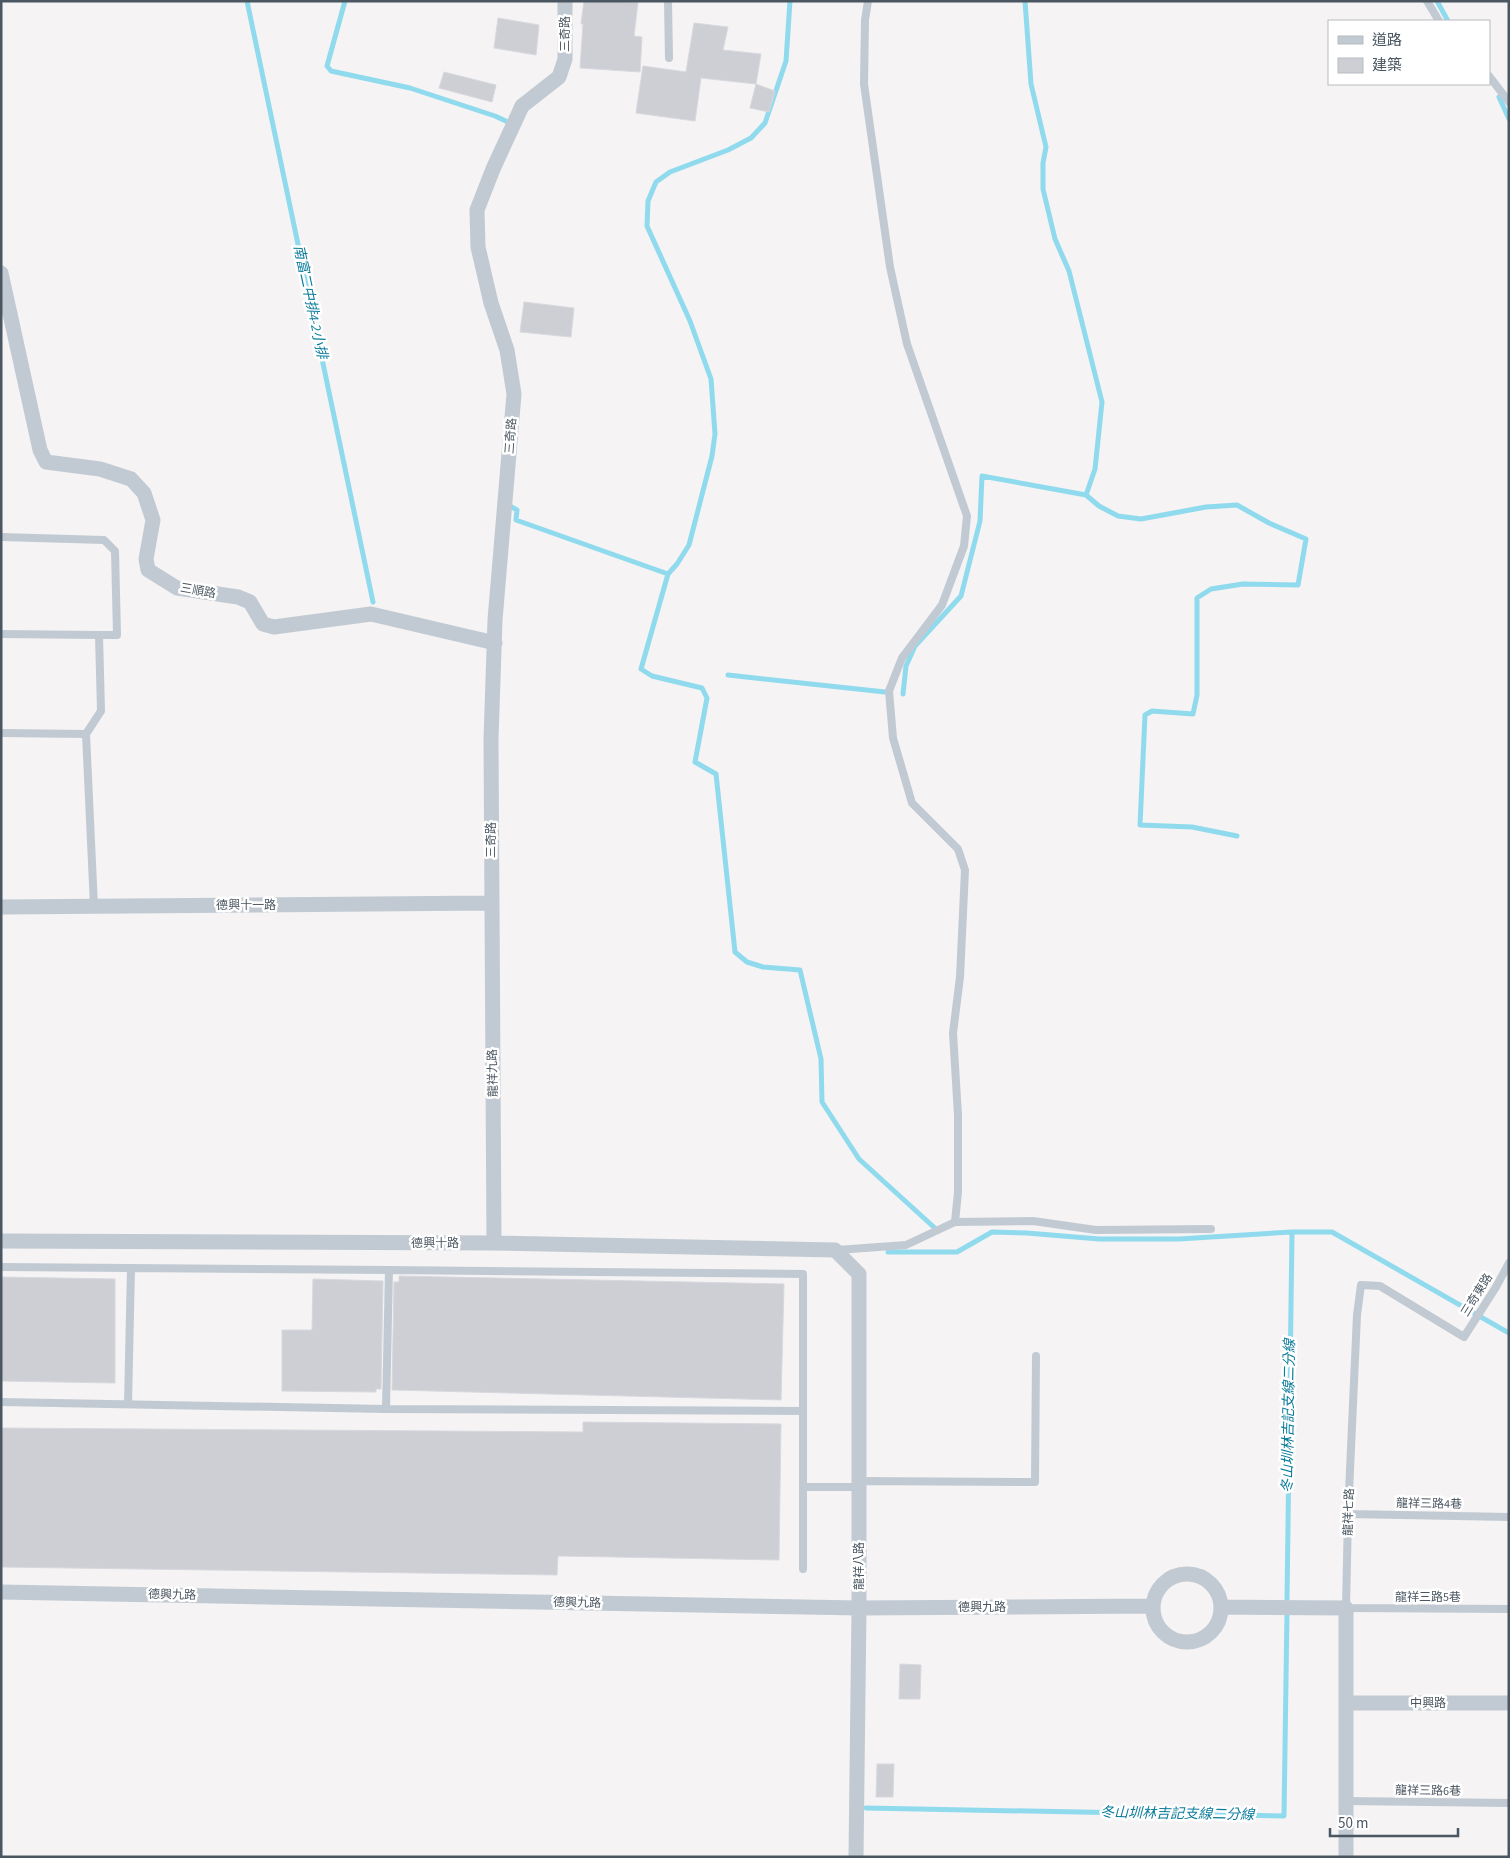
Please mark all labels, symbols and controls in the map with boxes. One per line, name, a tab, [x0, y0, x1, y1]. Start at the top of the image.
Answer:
street label: 三奇路	[557, 16, 574, 52]
legend	[1328, 20, 1490, 85]
text: 道路	[1372, 30, 1402, 51]
text: 建築	[1372, 55, 1402, 76]
water label: 南富二中排4-2小排	[288, 243, 332, 363]
street label: 三奇路	[501, 417, 521, 455]
street label: 三順路	[179, 580, 217, 602]
street label: 三奇路	[483, 822, 500, 858]
street label: 德興十一路	[216, 897, 276, 914]
street label: 龍祥九路	[484, 1049, 502, 1097]
street label: 德興十路	[411, 1235, 459, 1252]
street label: 三奇東路	[1457, 1270, 1497, 1320]
water label: 冬山圳林吉記支線二分線	[1278, 1337, 1300, 1493]
street label: 龍祥七路	[1340, 1488, 1358, 1536]
street label: 龍祥三路4巷	[1396, 1495, 1462, 1513]
street label: 龍祥八路	[851, 1542, 868, 1590]
street label: 德興九路	[148, 1586, 196, 1604]
street label: 龍祥三路5巷	[1395, 1589, 1461, 1606]
street label: 德興九路	[553, 1594, 601, 1612]
street label: 德興九路	[958, 1599, 1006, 1616]
street label: 中興路	[1410, 1695, 1446, 1712]
street label: 龍祥三路6巷	[1395, 1782, 1461, 1800]
water label: 冬山圳林吉記支線二分線	[1100, 1803, 1256, 1825]
scale bar	[1330, 1806, 1458, 1838]
text: 50 m	[1338, 1813, 1368, 1834]

